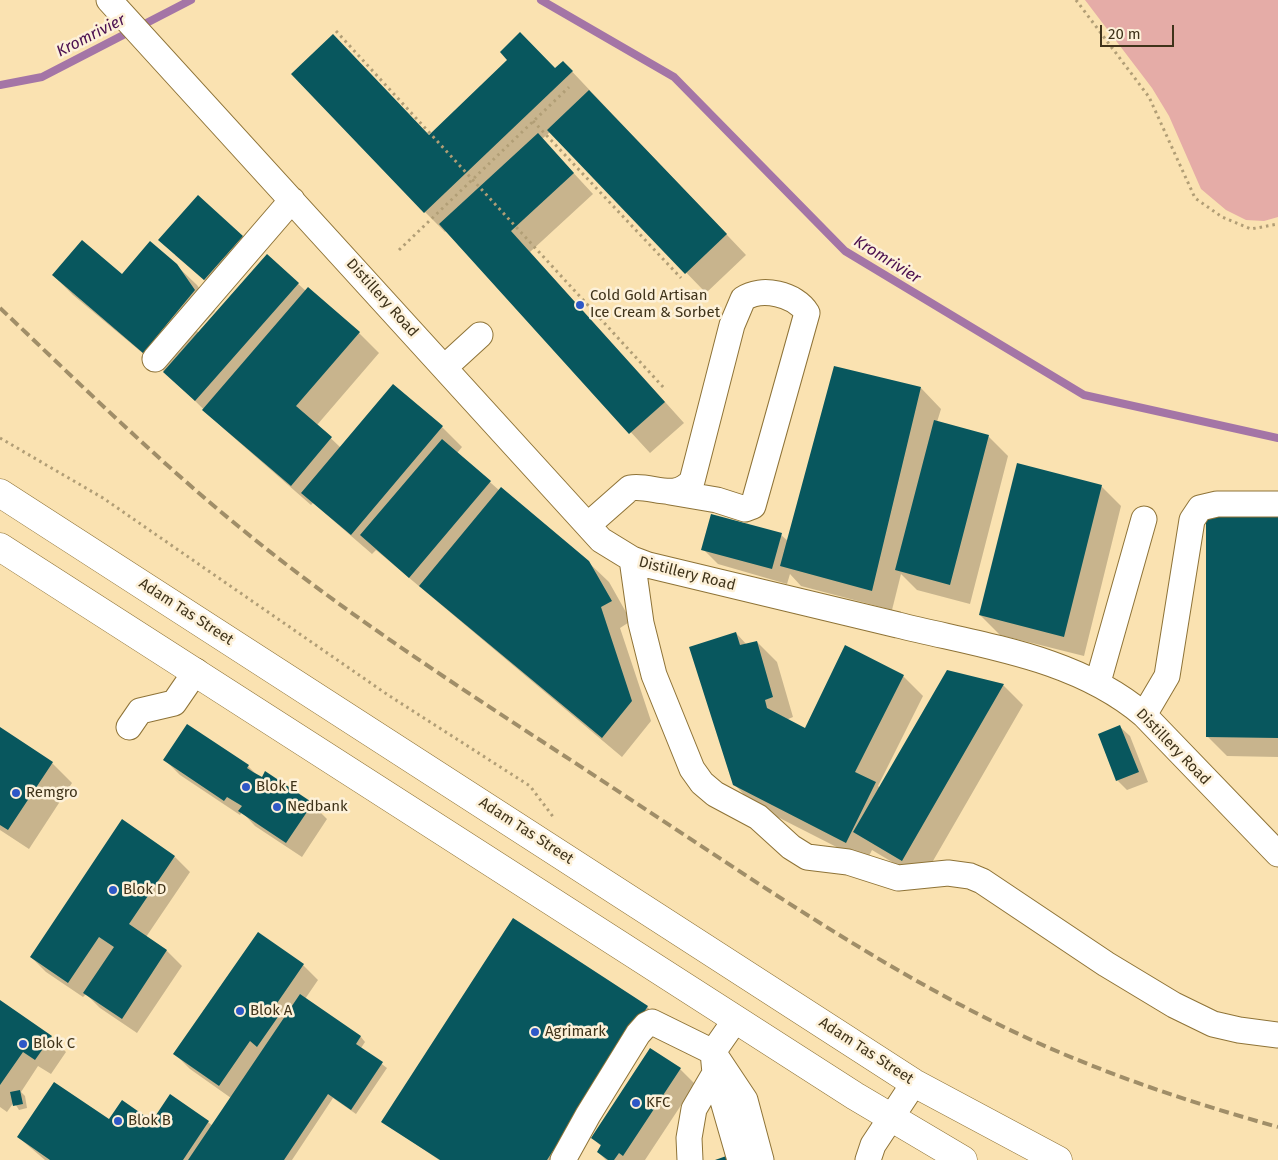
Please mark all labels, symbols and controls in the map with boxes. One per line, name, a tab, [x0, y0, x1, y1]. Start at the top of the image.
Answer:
water label: Kromrivier	[53, 10, 129, 62]
scale bar	[1103, 15, 1177, 47]
text: 20 m	[1108, 25, 1141, 43]
water label: Kromrivier	[850, 232, 924, 288]
street label: Distillery Road	[342, 255, 422, 341]
place label: Cold Gold Artisan Ice Cream & Sorbet	[590, 287, 720, 322]
marker: Cold Gold Artisan Ice Cream & Sorbet	[574, 299, 586, 311]
street label: Distillery Road	[637, 553, 737, 595]
street label: Adam Tas Street	[135, 575, 237, 649]
street label: Distillery Road	[1132, 705, 1214, 789]
place label: Blok E	[256, 778, 298, 796]
marker: Blok E	[240, 781, 252, 793]
place label: Remgro	[26, 784, 78, 802]
marker: Remgro	[10, 787, 22, 799]
street label: Adam Tas Street	[475, 794, 577, 868]
place label: Nedbank	[287, 798, 348, 816]
marker: Nedbank	[271, 801, 283, 813]
place label: Blok D	[123, 881, 167, 899]
marker: Blok D	[107, 884, 119, 896]
place label: Blok A	[250, 1002, 292, 1020]
marker: Blok A	[234, 1005, 246, 1017]
street label: Adam Tas Street	[815, 1014, 917, 1088]
place label: Agrimark	[545, 1023, 606, 1041]
marker: Agrimark	[529, 1026, 541, 1038]
place label: Blok C	[33, 1035, 75, 1053]
marker: Blok C	[17, 1038, 29, 1050]
place label: KFC	[646, 1094, 670, 1112]
marker: KFC	[630, 1097, 642, 1109]
place label: Blok B	[128, 1112, 171, 1130]
marker: Blok B	[112, 1115, 124, 1127]

